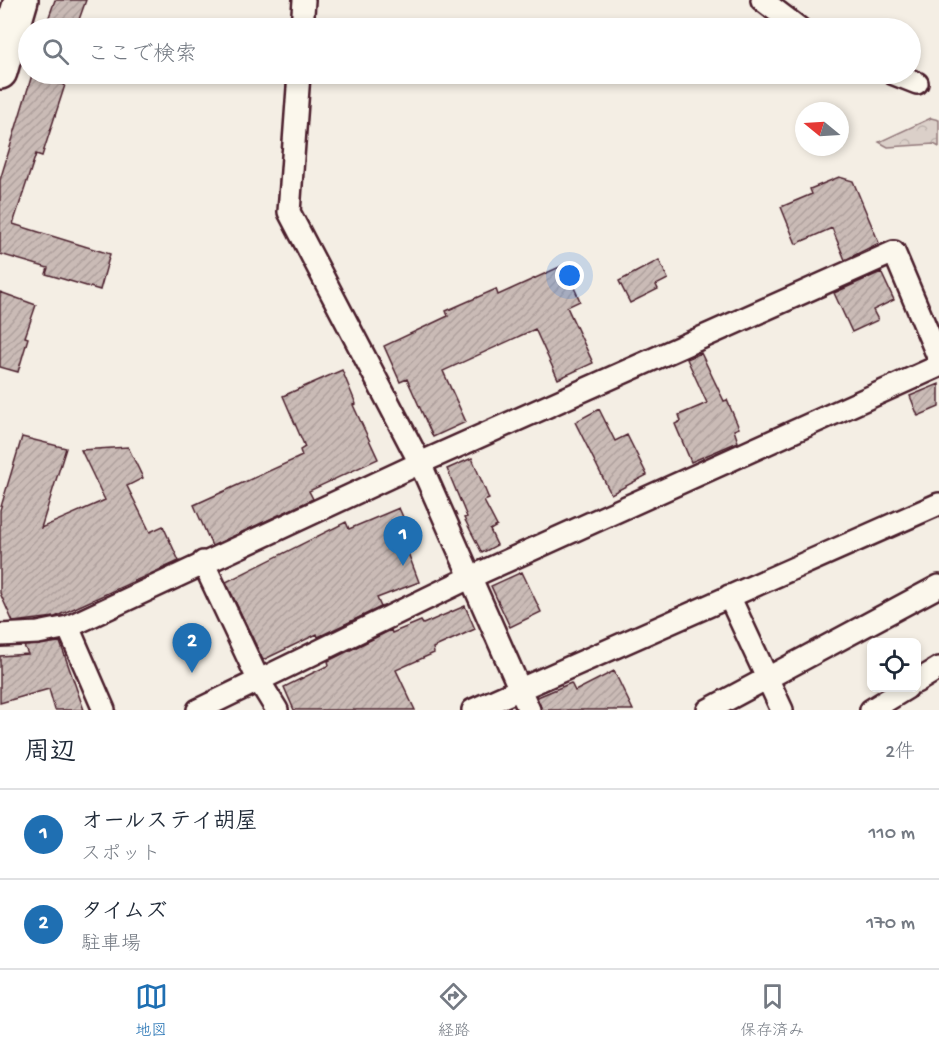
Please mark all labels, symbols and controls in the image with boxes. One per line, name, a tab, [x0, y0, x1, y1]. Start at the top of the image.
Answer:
search box	[18, 18, 921, 84]
icon: search	[39, 35, 72, 68]
text: ここで検索	[87, 43, 197, 69]
north arrow	[795, 102, 849, 156]
your location	[555, 261, 584, 290]
pin: 1	[384, 516, 422, 566]
pin: 2	[172, 624, 212, 673]
map controls	[867, 638, 921, 692]
button: locate	[867, 638, 921, 692]
text: 周辺	[24, 739, 76, 770]
text: 2件	[885, 742, 915, 765]
text: オールステイ胡屋	[81, 810, 257, 836]
text: 1	[39, 823, 48, 846]
text: 110 m	[869, 823, 915, 846]
text: スポット	[81, 844, 161, 867]
text: タイムズ	[81, 900, 167, 926]
text: 2	[39, 913, 48, 936]
text: 170 m	[866, 913, 915, 936]
text: 駐車場	[81, 934, 141, 957]
tab: 地図	[135, 980, 168, 1042]
tab: 経路	[437, 980, 470, 1042]
tab: 保存済み	[740, 980, 804, 1042]

